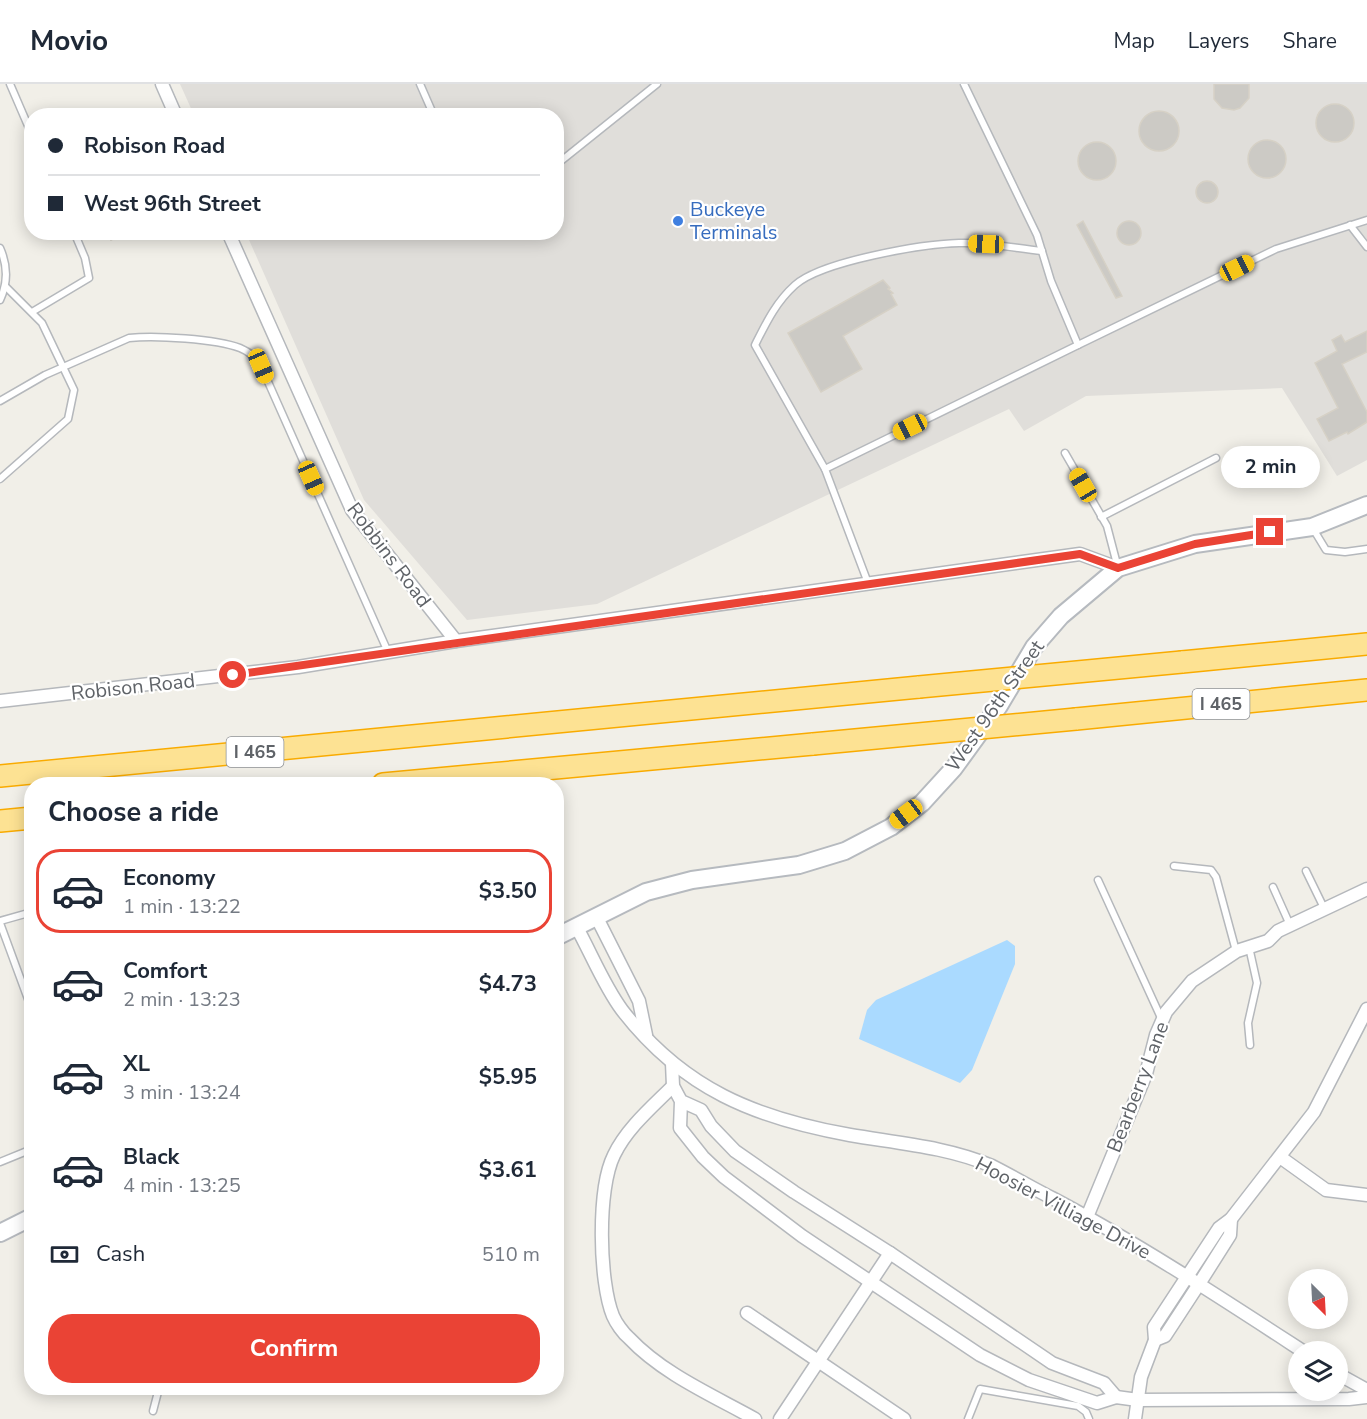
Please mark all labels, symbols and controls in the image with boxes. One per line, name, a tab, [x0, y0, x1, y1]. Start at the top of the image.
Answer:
text: Movio	[30, 22, 108, 60]
text: Map	[1113, 27, 1155, 55]
text: Layers	[1188, 27, 1249, 55]
text: Share	[1282, 27, 1337, 55]
text: Robison Road	[84, 131, 225, 161]
text: West 96th Street	[84, 189, 261, 219]
place label: Buckeye Terminals	[690, 196, 777, 246]
marker: Buckeye Terminals	[671, 214, 685, 228]
car	[968, 234, 1004, 254]
car	[1217, 252, 1257, 284]
car	[246, 346, 276, 386]
car	[890, 411, 930, 443]
callout: 2 min	[1220, 445, 1320, 487]
text: 2 min	[1245, 453, 1296, 480]
car	[295, 458, 327, 498]
car	[1066, 465, 1100, 505]
street label: Robbins Road	[341, 497, 437, 613]
route end	[1256, 518, 1283, 545]
street label: West 96th Street	[939, 634, 1051, 777]
route start	[219, 661, 246, 688]
street label: Robison Road	[70, 667, 196, 707]
road number: I 465	[1192, 689, 1250, 719]
road number: I 465	[226, 737, 284, 767]
text: Choose a ride	[48, 794, 219, 831]
car	[886, 796, 926, 832]
text: Economy	[123, 863, 215, 893]
icon: car	[51, 864, 105, 918]
text: $3.50	[479, 876, 537, 906]
text: 1 min · 13:22	[123, 893, 241, 920]
text: Comfort	[123, 956, 207, 986]
icon: car	[51, 957, 105, 1011]
text: $4.73	[479, 969, 537, 999]
text: 2 min · 13:23	[123, 986, 241, 1013]
street label: Bearberry Lane	[1101, 1018, 1175, 1156]
text: XL	[123, 1049, 150, 1079]
icon: car	[51, 1050, 105, 1104]
text: $5.95	[479, 1062, 537, 1092]
text: 3 min · 13:24	[123, 1079, 241, 1106]
text: Black	[123, 1142, 179, 1172]
icon: car	[51, 1143, 105, 1197]
street label: Hoosier Villiage Drive	[971, 1150, 1155, 1266]
text: $3.61	[479, 1155, 537, 1185]
text: 4 min · 13:25	[123, 1172, 241, 1199]
icon: cash	[48, 1238, 81, 1271]
text: Cash	[96, 1239, 145, 1269]
text: 510 m	[482, 1241, 540, 1268]
north arrow	[1288, 1269, 1348, 1329]
map controls	[1288, 1269, 1348, 1401]
button: Confirm	[48, 1314, 540, 1383]
button: layers	[1288, 1341, 1348, 1401]

